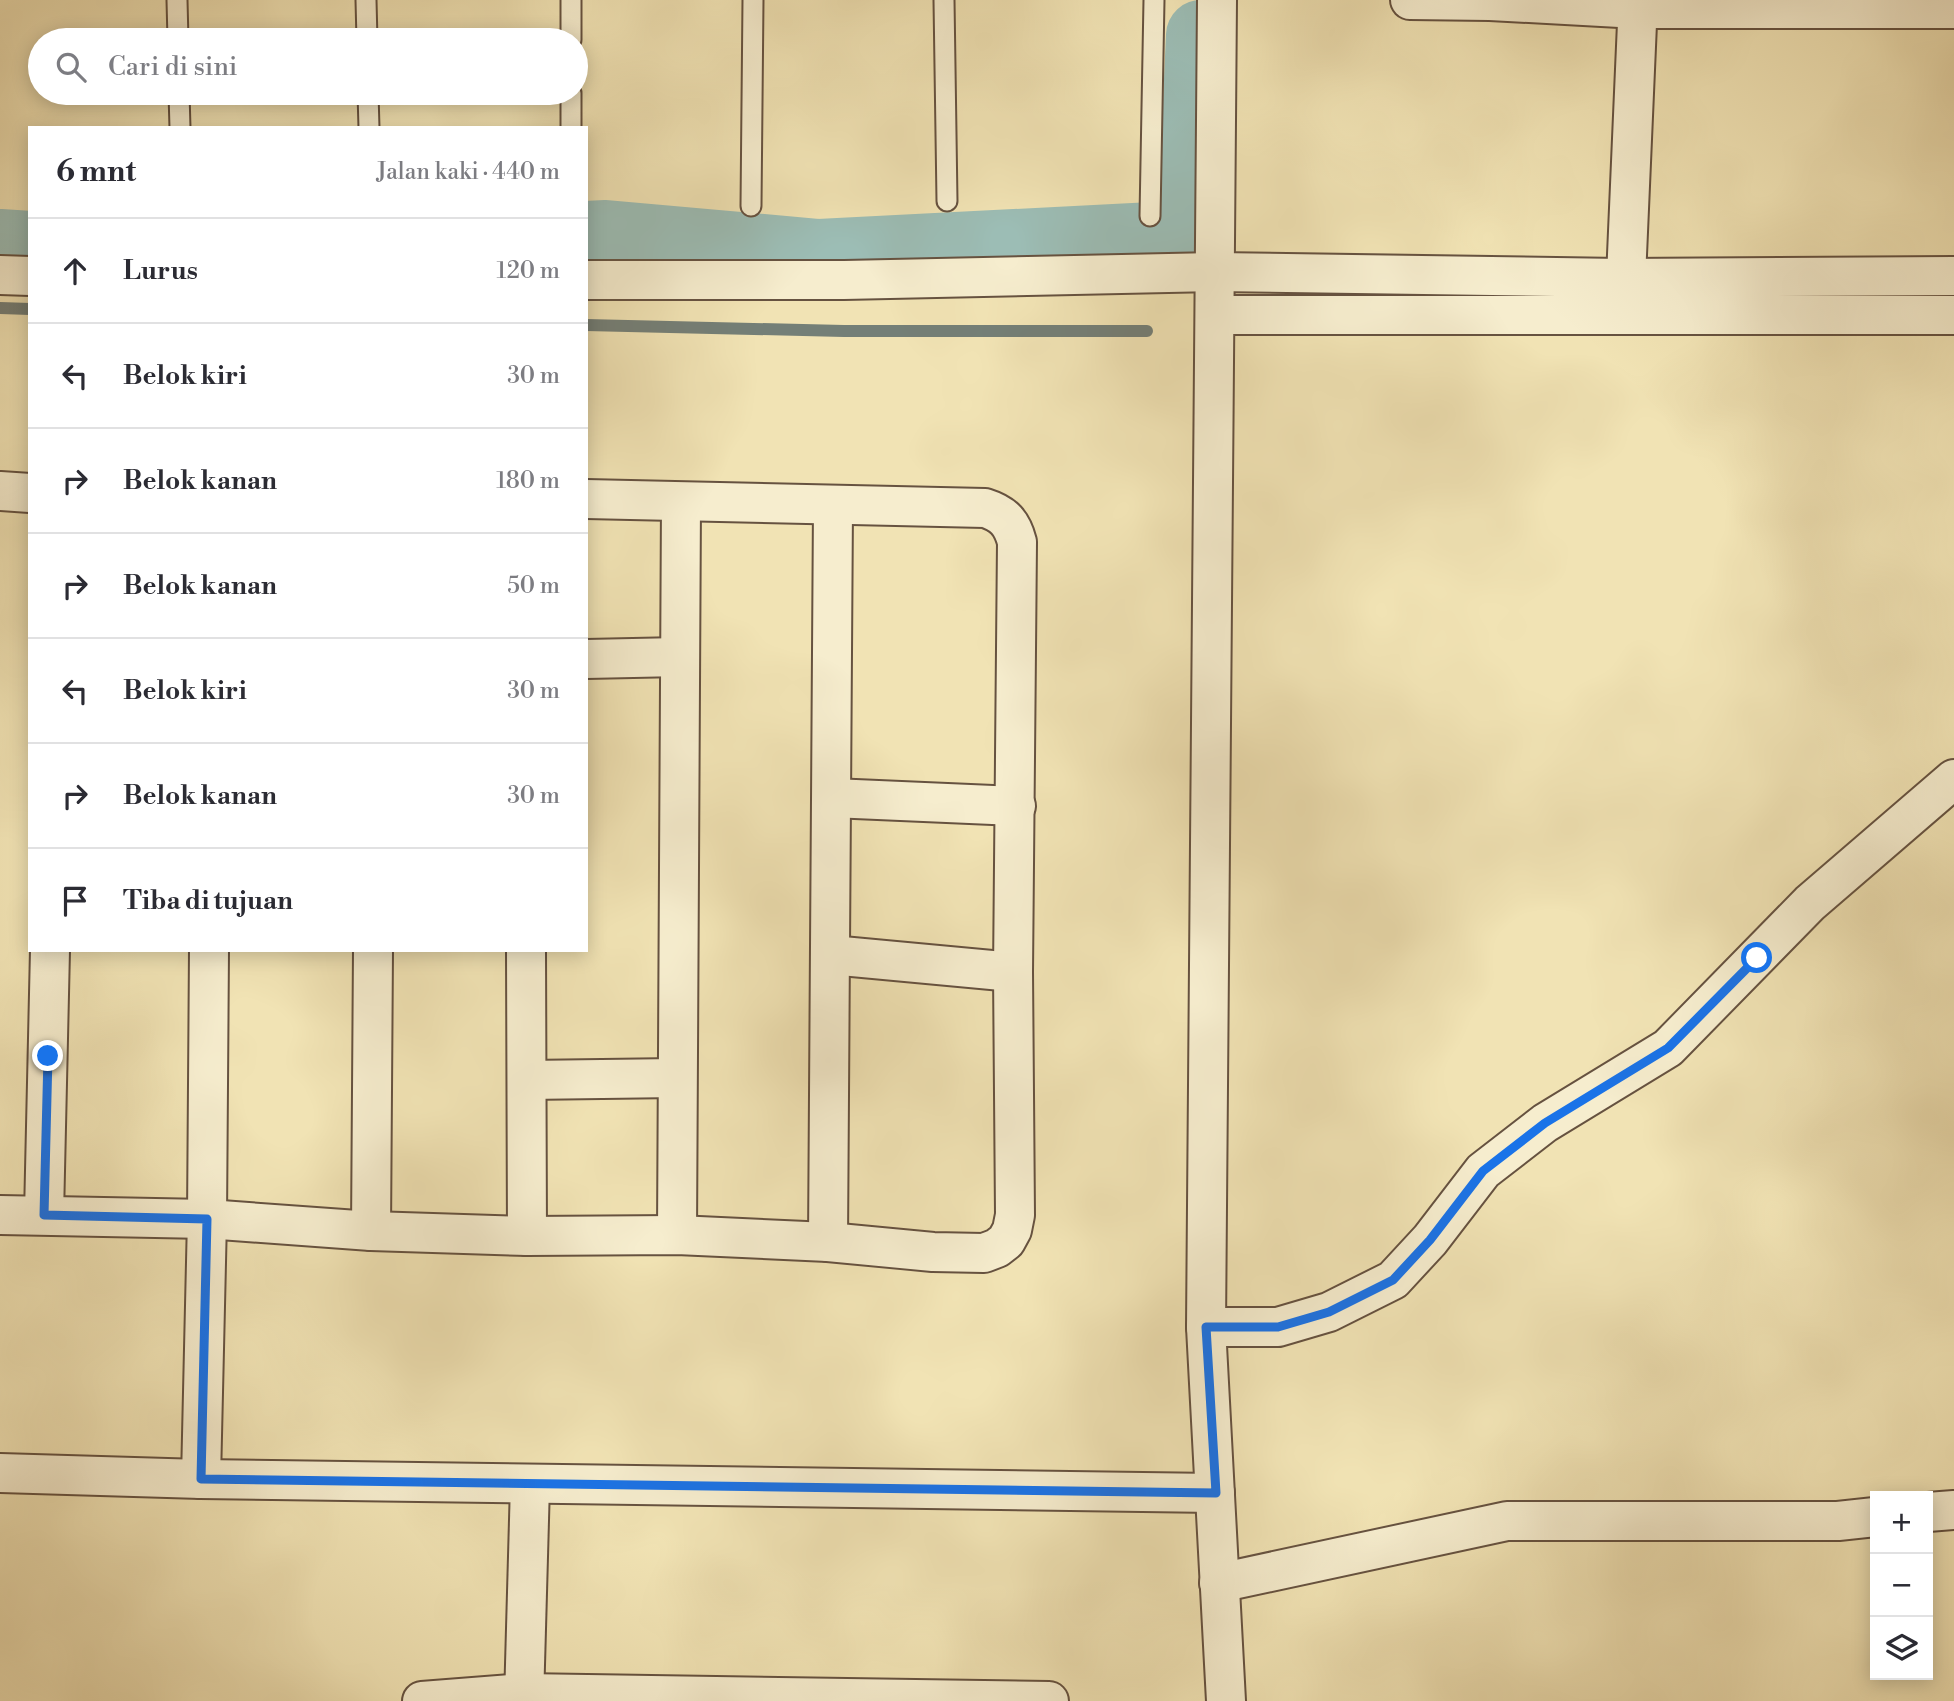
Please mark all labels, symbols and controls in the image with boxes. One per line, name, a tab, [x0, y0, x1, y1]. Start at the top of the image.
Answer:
search box	[28, 28, 588, 105]
icon: search	[52, 48, 90, 86]
text: Cari di sini	[108, 51, 237, 83]
text: 6 mnt	[56, 153, 136, 191]
text: Jalan kaki · 440 m	[376, 158, 560, 186]
icon: ahead	[56, 252, 94, 290]
text: Lurus	[123, 255, 198, 287]
text: 120 m	[496, 257, 560, 285]
icon: left	[56, 357, 94, 395]
text: Belok kiri	[123, 360, 247, 392]
text: 30 m	[507, 362, 560, 390]
icon: right	[56, 462, 94, 500]
text: Belok kanan	[123, 465, 277, 497]
text: 180 m	[496, 467, 560, 495]
icon: right	[56, 567, 94, 605]
text: Belok kanan	[123, 570, 277, 602]
text: 50 m	[507, 572, 560, 600]
icon: left	[56, 672, 94, 710]
text: Belok kiri	[123, 675, 247, 707]
text: 30 m	[507, 677, 560, 705]
icon: right	[56, 777, 94, 815]
text: Belok kanan	[123, 780, 277, 812]
text: 30 m	[507, 782, 560, 810]
icon: arrive	[56, 882, 94, 920]
text: Tiba di tujuan	[123, 885, 293, 917]
route start	[1741, 942, 1772, 973]
route end	[32, 1040, 63, 1071]
map controls	[1870, 1491, 1933, 1680]
button: +	[1870, 1491, 1933, 1554]
button: −	[1870, 1554, 1933, 1617]
button: layers	[1870, 1617, 1933, 1680]

